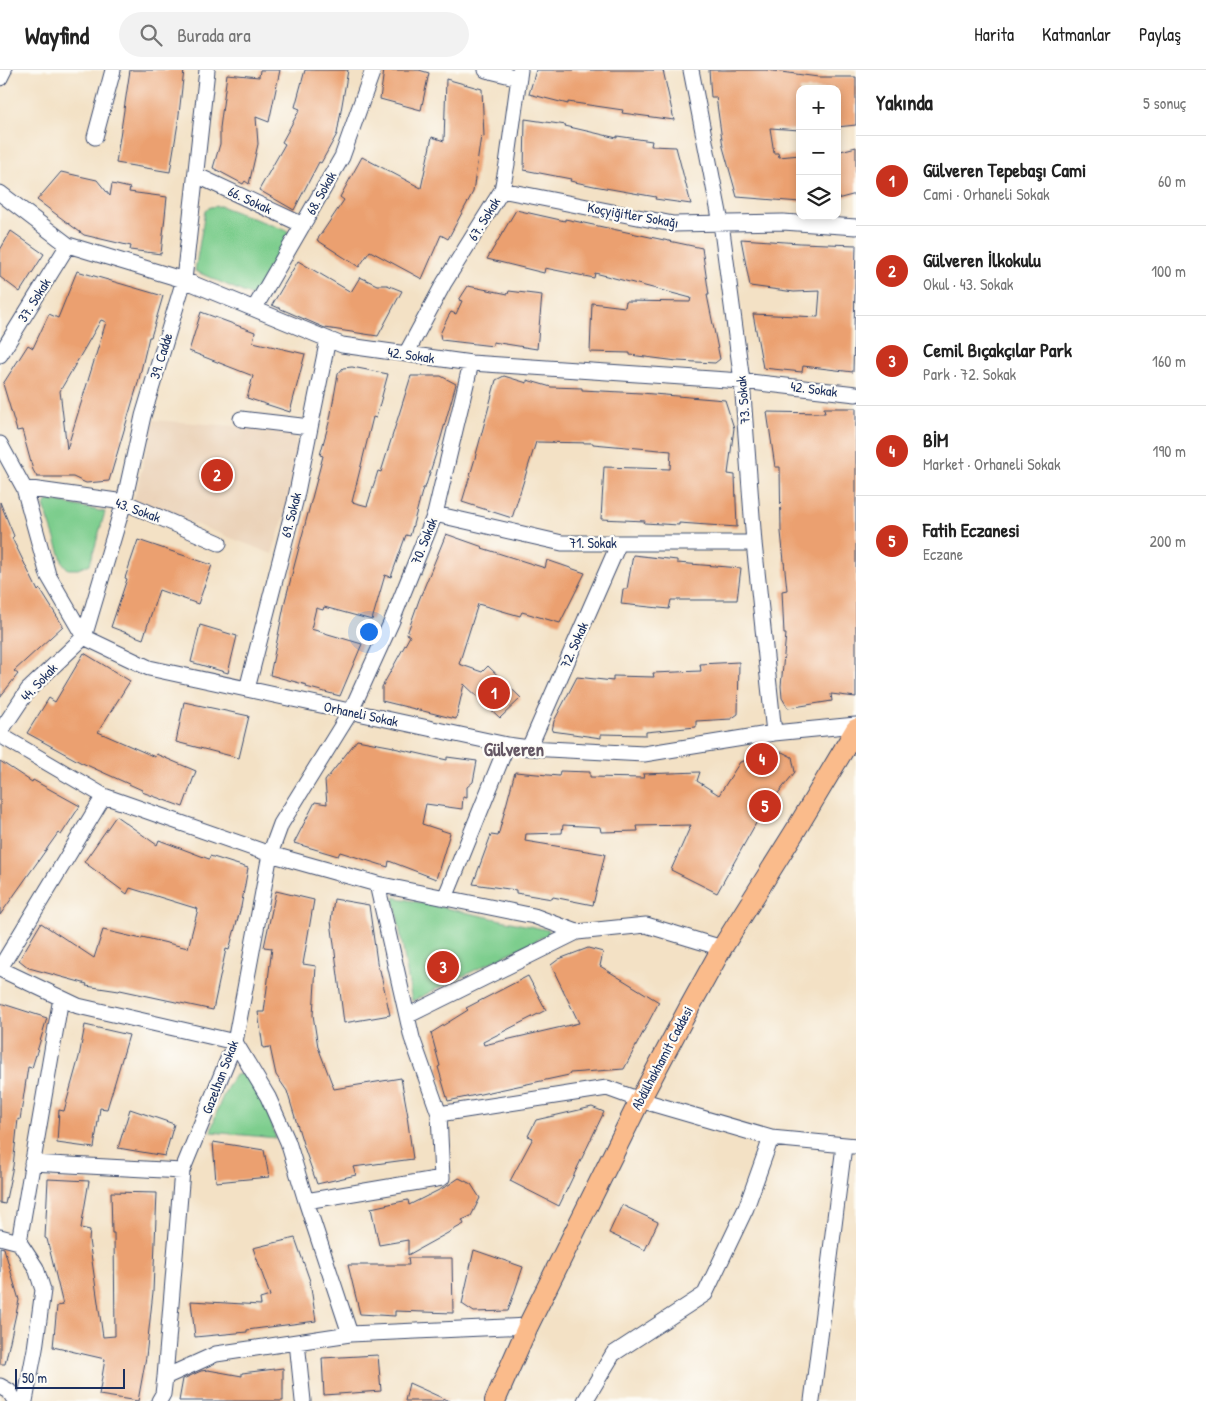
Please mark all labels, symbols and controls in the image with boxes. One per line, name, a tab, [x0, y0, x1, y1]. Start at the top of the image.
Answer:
search box	[119, 12, 469, 57]
text: Wayfind	[25, 19, 89, 51]
icon: search	[137, 21, 165, 49]
text: Burada ara	[177, 22, 251, 48]
text: Harita	[974, 22, 1014, 47]
text: Katmanlar	[1042, 22, 1111, 47]
text: Paylaş	[1139, 22, 1181, 47]
map controls	[796, 85, 841, 220]
button: +	[796, 85, 841, 130]
text: Yakında	[876, 88, 933, 117]
text: 5 sonuç	[1143, 92, 1186, 114]
button: −	[796, 130, 841, 175]
text: Gülveren Tepebaşı Cami	[923, 157, 1086, 183]
street label: 68. Sokak	[301, 167, 340, 218]
text: 1	[889, 170, 895, 192]
text: 60 m	[1158, 170, 1186, 192]
button: layers	[796, 175, 841, 220]
street label: 66. Sokak	[225, 181, 275, 218]
text: Cami · Orhaneli Sokak	[923, 183, 1050, 205]
street label: 67. Sokak	[463, 193, 504, 244]
street label: Koçyiğitler Sokağı	[586, 197, 680, 233]
text: Gülveren İlkokulu	[923, 247, 1041, 273]
text: 2	[888, 260, 896, 282]
text: 100 m	[1151, 260, 1186, 282]
text: Okul · 43. Sokak	[923, 273, 1013, 295]
street label: 37. Sokak	[13, 274, 55, 325]
street label: 39. Cadde	[145, 330, 177, 381]
text: Cemil Bıçakçılar Park	[923, 337, 1072, 363]
street label: 42. Sokak	[386, 342, 436, 367]
text: 3	[888, 350, 896, 372]
text: 160 m	[1152, 350, 1186, 372]
text: Park · 72. Sokak	[923, 363, 1016, 385]
street label: 73. Sokak	[731, 375, 754, 425]
street label: 42. Sokak	[789, 376, 839, 401]
text: BİM	[923, 427, 948, 453]
text: 4	[889, 440, 895, 462]
text: 190 m	[1153, 440, 1186, 462]
text: Market · Orhaneli Sokak	[923, 453, 1061, 475]
pin: 2	[201, 456, 233, 494]
street label: 69. Sokak	[276, 490, 305, 540]
street label: 43. Sokak	[113, 493, 164, 527]
street label: 70. Sokak	[406, 515, 442, 567]
text: Fatih Eczanesi	[923, 517, 1020, 543]
text: 5	[889, 530, 895, 552]
text: 200 m	[1150, 530, 1186, 552]
street label: 71. Sokak	[569, 533, 617, 552]
text: Eczane	[923, 543, 963, 565]
street label: 72. Sokak	[555, 618, 592, 671]
your location	[356, 619, 382, 645]
street label: 44. Sokak	[16, 658, 61, 705]
pin: 1	[478, 674, 510, 712]
street label: Orhaneli Sokak	[322, 696, 400, 731]
district label: Gülveren	[484, 736, 545, 762]
pin: 4	[746, 740, 778, 778]
pin: 5	[749, 787, 781, 825]
pin: 3	[427, 948, 459, 986]
street label: Abdülhakhamit Caddesi	[626, 1003, 697, 1113]
street label: Gazelhan Sokak	[197, 1037, 242, 1116]
scale bar	[15, 1366, 125, 1389]
text: 50 m	[22, 1368, 47, 1387]

